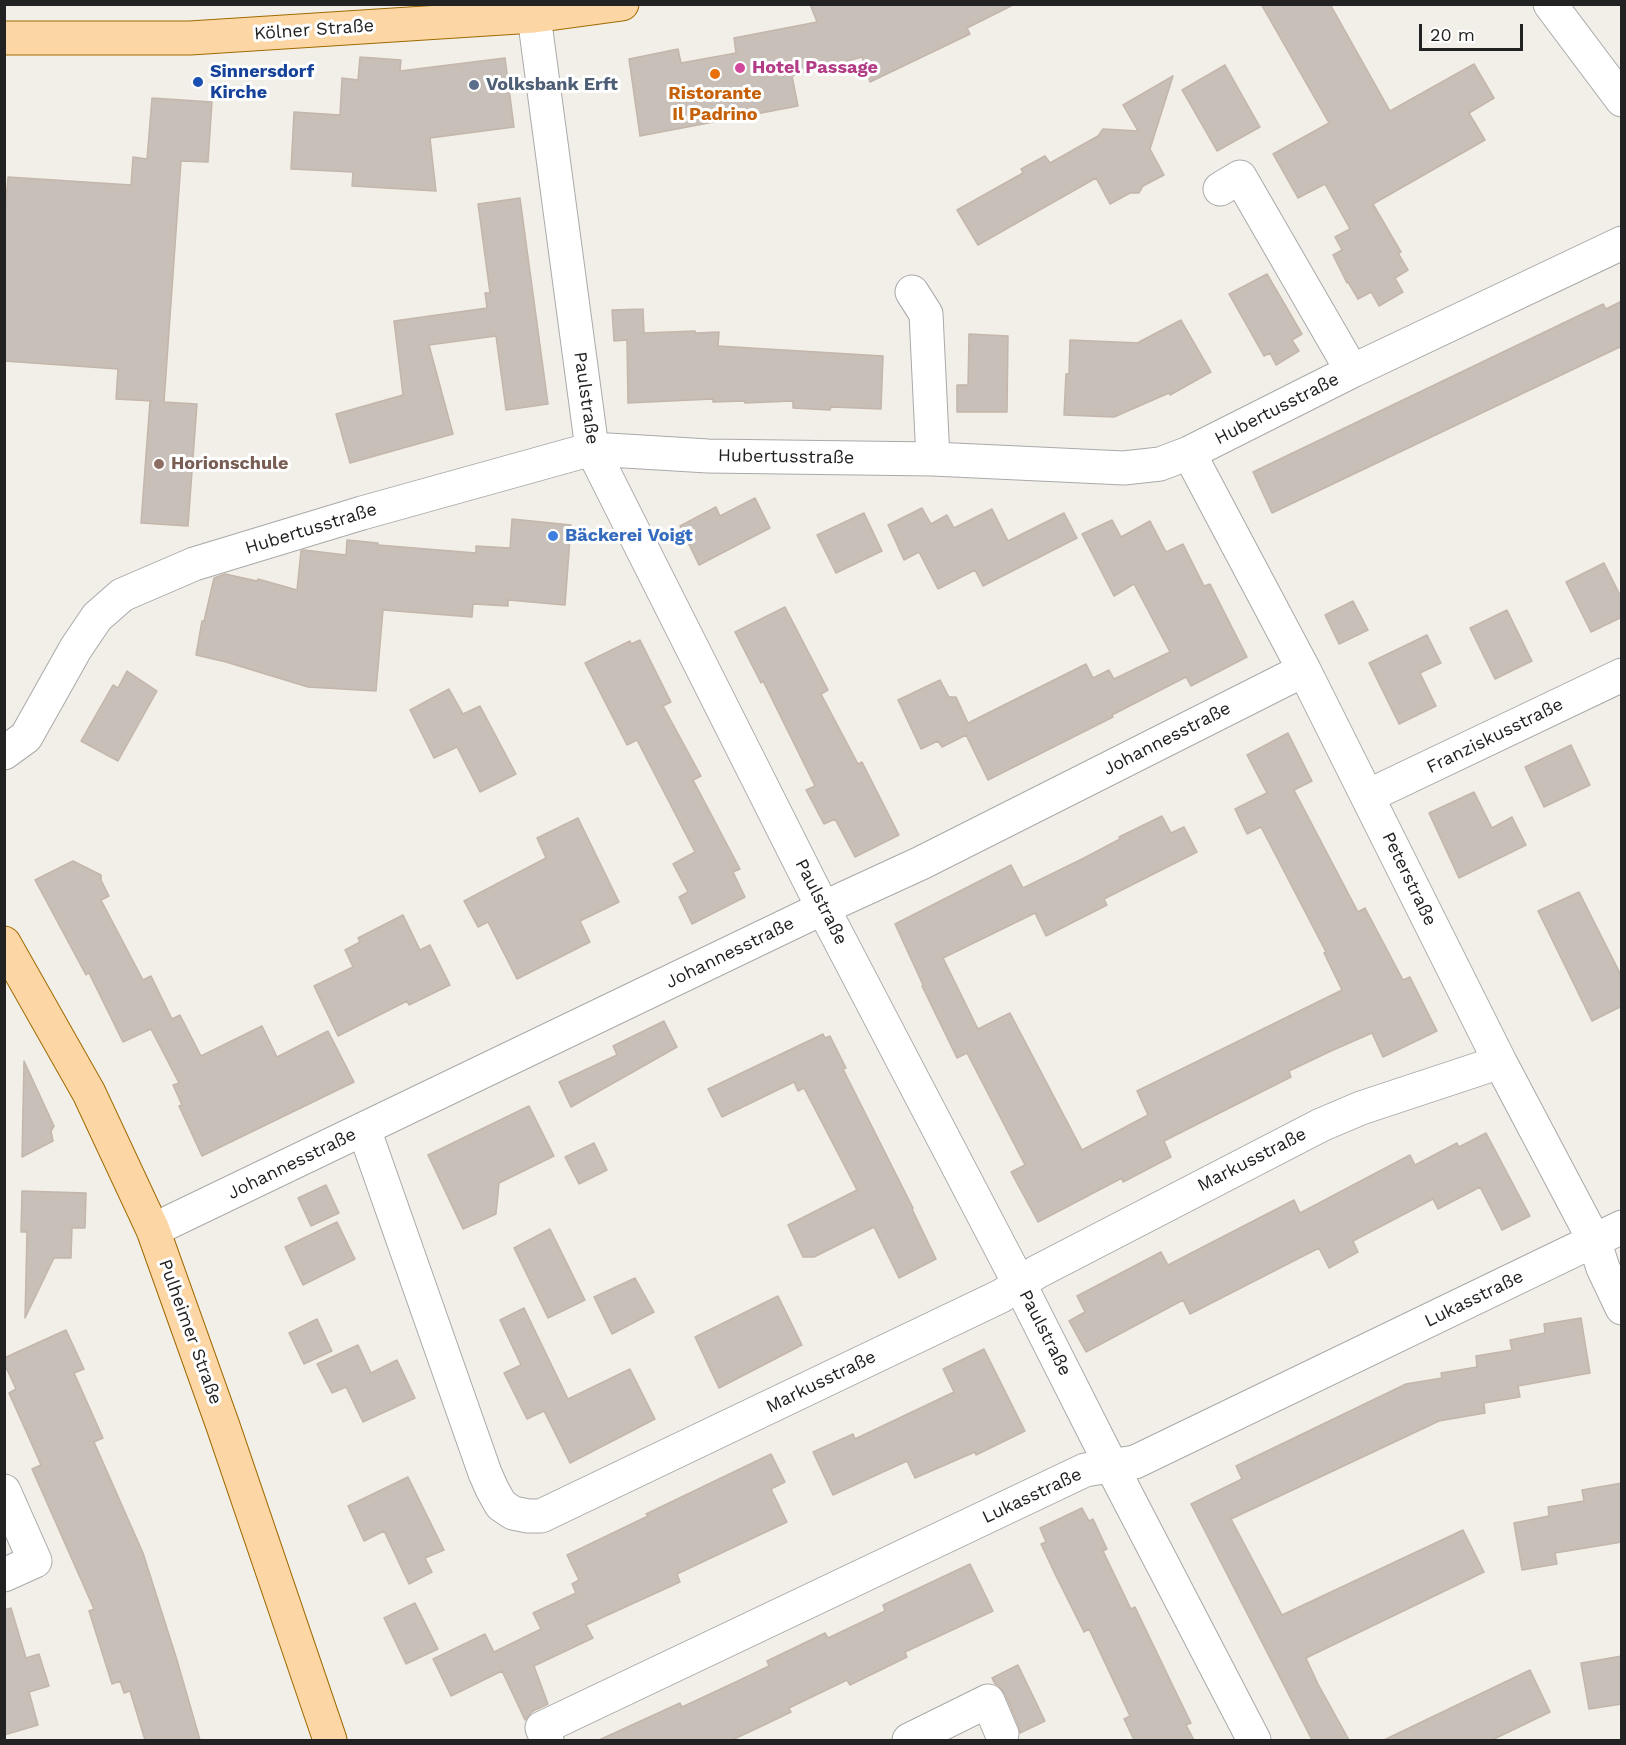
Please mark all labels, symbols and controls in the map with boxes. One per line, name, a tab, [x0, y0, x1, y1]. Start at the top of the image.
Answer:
scale bar	[1422, 12, 1526, 50]
street label: Kölner Straße	[253, 15, 375, 45]
text: 20 m	[1430, 24, 1475, 45]
place label: Hotel Passage	[752, 57, 878, 79]
place label: Sinnersdorf Kirche	[210, 61, 314, 104]
marker: Hotel Passage	[733, 61, 747, 75]
marker: Ristorante Il Padrino	[708, 67, 722, 81]
place label: Volksbank Erft	[486, 74, 618, 96]
marker: Sinnersdorf Kirche	[191, 75, 205, 89]
marker: Volksbank Erft	[467, 78, 481, 92]
place label: Ristorante Il Padrino	[668, 83, 762, 125]
street label: Paulstraße	[569, 350, 603, 446]
street label: Hubertusstraße	[1211, 368, 1343, 450]
street label: Hubertusstraße	[718, 445, 854, 469]
place label: Horionschule	[171, 453, 288, 475]
marker: Horionschule	[152, 457, 166, 471]
street label: Hubertusstraße	[243, 499, 379, 559]
place label: Bäckerei Voigt	[565, 525, 693, 547]
marker: Bäckerei Voigt	[546, 529, 560, 543]
street label: Franziskusstraße	[1423, 694, 1567, 778]
street label: Johannesstraße	[1100, 698, 1234, 780]
street label: Peterstraße	[1377, 829, 1441, 929]
street label: Paulstraße	[790, 855, 852, 949]
street label: Johannesstraße	[662, 913, 798, 993]
street label: Markusstraße	[1194, 1123, 1310, 1197]
street label: Johannesstraße	[224, 1124, 360, 1204]
street label: Pulheimer Straße	[154, 1257, 226, 1407]
street label: Lukasstraße	[1421, 1266, 1527, 1332]
street label: Paulstraße	[1014, 1286, 1076, 1380]
street label: Markusstraße	[763, 1346, 879, 1418]
street label: Lukasstraße	[979, 1464, 1085, 1528]

